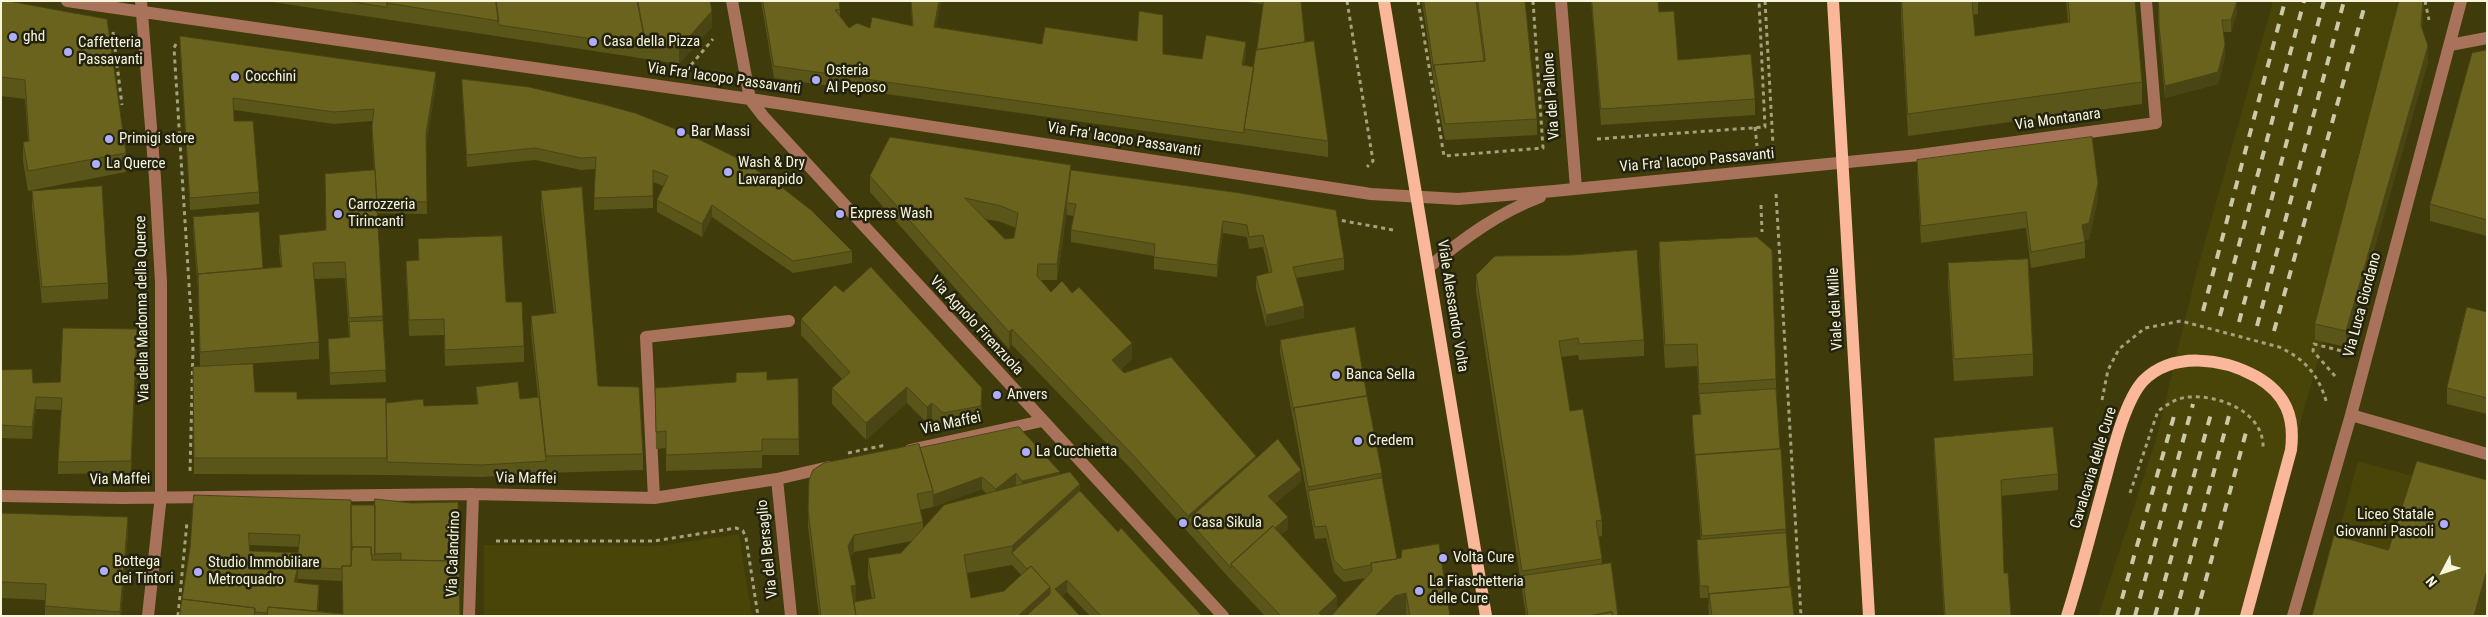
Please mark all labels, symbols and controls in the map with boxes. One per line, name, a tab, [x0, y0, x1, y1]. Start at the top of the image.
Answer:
place label: ghd	[23, 28, 45, 46]
marker: ghd	[7, 31, 19, 43]
place label: Casa della Pizza	[603, 33, 700, 51]
place label: Caffetteria Passavanti	[78, 34, 143, 69]
marker: Casa della Pizza	[587, 36, 599, 48]
marker: Caffetteria Passavanti	[62, 46, 74, 58]
street label: Via del Pallone	[1540, 51, 1564, 141]
street label: Via Fra' Iacopo Passavanti	[646, 59, 802, 99]
place label: Osteria Al Peposo	[826, 62, 886, 97]
place label: Cocchini	[245, 68, 296, 86]
marker: Cocchini	[229, 71, 241, 83]
marker: Osteria Al Peposo	[810, 74, 822, 86]
street label: Via Montanara	[2014, 105, 2102, 135]
street label: Via Fra' Iacopo Passavanti	[1046, 119, 1202, 161]
place label: Bar Massi	[691, 123, 750, 141]
marker: Bar Massi	[675, 126, 687, 138]
place label: Primigi store	[119, 130, 194, 148]
marker: Primigi store	[103, 133, 115, 145]
street label: Via Fra' Iacopo Passavanti	[1619, 145, 1775, 177]
place label: Wash & Dry Lavarapido	[738, 154, 805, 189]
place label: La Querce	[106, 155, 165, 173]
marker: La Querce	[90, 158, 102, 170]
marker: Wash & Dry Lavarapido	[722, 166, 734, 178]
place label: Carrozzeria Tirincanti	[348, 196, 415, 231]
place label: Express Wash	[850, 205, 932, 223]
marker: Carrozzeria Tirincanti	[332, 208, 344, 220]
marker: Express Wash	[834, 208, 846, 220]
street label: Via della Madonna della Querce	[132, 215, 154, 403]
street label: Viale Alessandro Volta	[1433, 239, 1471, 373]
street label: Via Luca Giordano	[2340, 251, 2386, 359]
street label: Viale dei Mille	[1825, 267, 1847, 351]
street label: Via Agnolo Firenzuola	[925, 273, 1027, 379]
place label: Banca Sella	[1346, 366, 1415, 384]
marker: Banca Sella	[1330, 369, 1342, 381]
place label: Anvers	[1007, 386, 1048, 404]
marker: Anvers	[991, 389, 1003, 401]
street label: Cavalcavia delle Cure	[2067, 405, 2121, 531]
street label: Via Maffei	[919, 409, 983, 439]
place label: Credem	[1368, 432, 1414, 450]
marker: Credem	[1352, 435, 1364, 447]
place label: La Cucchietta	[1036, 443, 1117, 461]
marker: La Cucchietta	[1020, 446, 1032, 458]
street label: Via Maffei	[495, 469, 557, 489]
street label: Via Maffei	[89, 470, 151, 490]
street label: Via del Bersaglio	[754, 499, 782, 599]
place label: Liceo Statale Giovanni Pascoli	[2336, 506, 2434, 541]
street label: Via Calandrino	[443, 511, 465, 597]
place label: Casa Sikula	[1193, 514, 1262, 532]
marker: Casa Sikula	[1177, 517, 1189, 529]
marker: Liceo Statale Giovanni Pascoli	[2438, 518, 2450, 530]
north arrow	[2418, 547, 2468, 597]
place label: Volta Cure	[1453, 549, 1514, 567]
marker: Volta Cure	[1437, 552, 1449, 564]
place label: Bottega dei Tintori	[114, 553, 174, 588]
place label: Studio Immobiliare Metroquadro	[208, 554, 320, 589]
marker: Bottega dei Tintori	[98, 565, 110, 577]
marker: Studio Immobiliare Metroquadro	[192, 566, 204, 578]
place label: La Fiaschetteria delle Cure	[1429, 573, 1524, 608]
text: N	[2423, 573, 2440, 590]
marker: La Fiaschetteria delle Cure	[1413, 585, 1425, 597]

